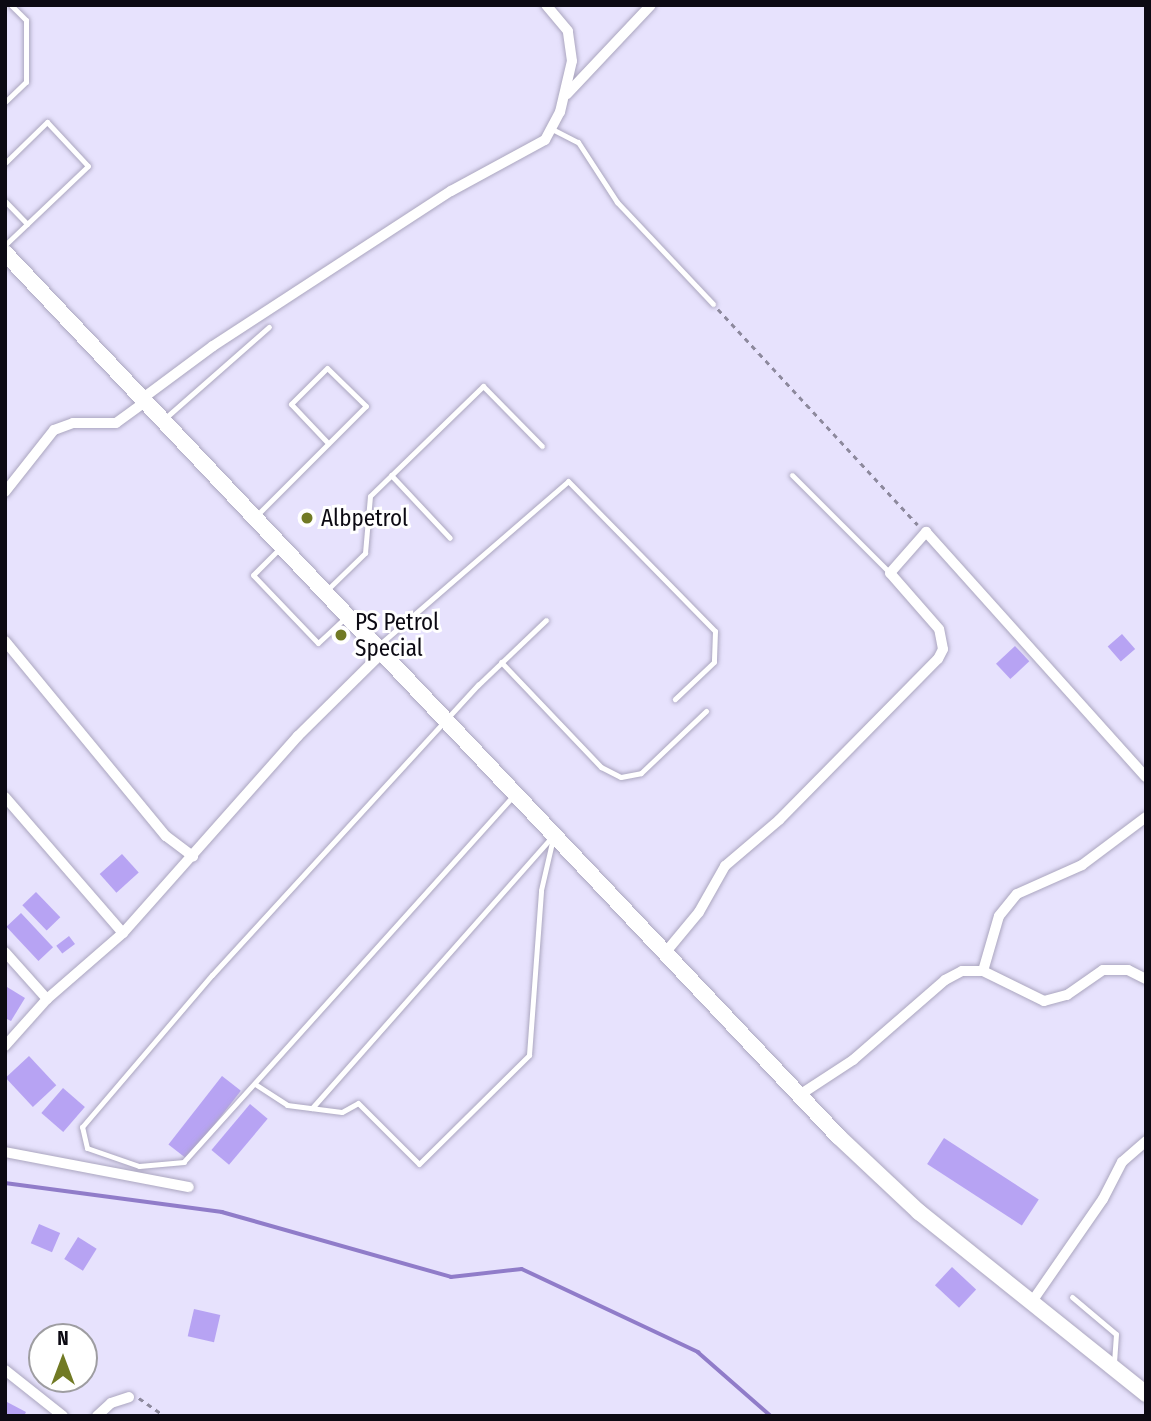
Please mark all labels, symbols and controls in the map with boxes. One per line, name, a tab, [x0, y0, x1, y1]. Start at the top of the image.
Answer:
place label: Albpetrol	[321, 504, 408, 532]
marker: Albpetrol	[299, 510, 315, 526]
place label: PS Petrol Special	[355, 608, 439, 662]
marker: PS Petrol Special	[333, 627, 349, 643]
north arrow	[28, 1323, 98, 1393]
text: N	[57, 1327, 69, 1350]

